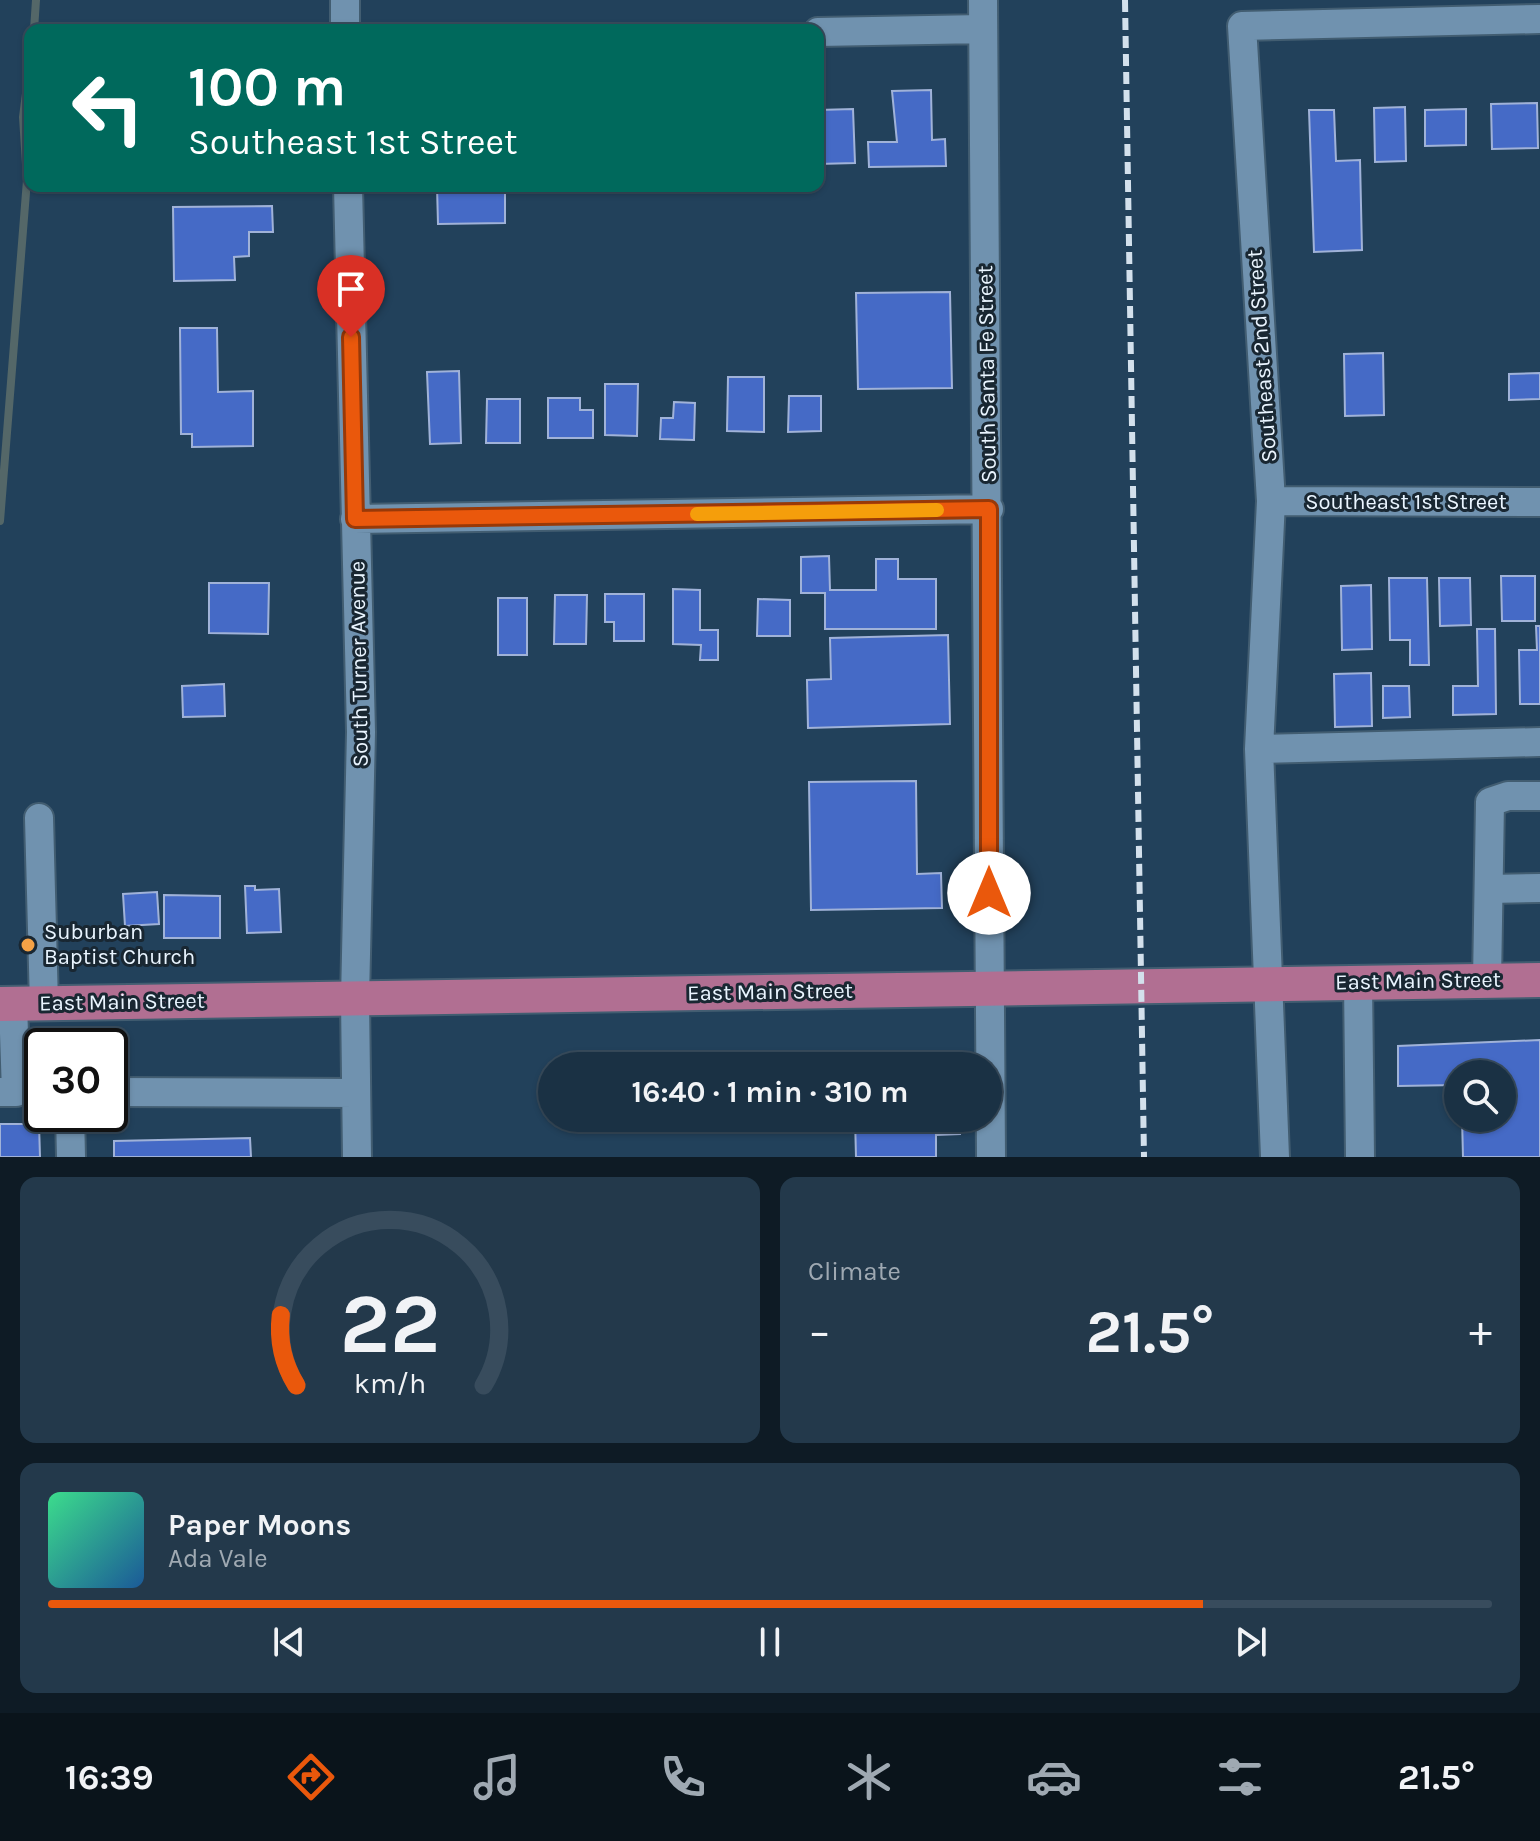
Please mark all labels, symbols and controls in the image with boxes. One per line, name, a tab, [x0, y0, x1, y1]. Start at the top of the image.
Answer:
text: 100 m	[188, 54, 346, 119]
icon: left	[56, 56, 160, 160]
text: Southeast 1st Street	[188, 121, 518, 163]
street label: Southeast 2nd Street	[1242, 249, 1282, 463]
pin	[317, 255, 385, 337]
street label: South Santa Fe Street	[972, 265, 1002, 483]
icon: arrive	[329, 267, 373, 311]
street label: Southeast 1st Street	[1305, 489, 1507, 515]
street label: South Turner Avenue	[344, 561, 374, 767]
position arrow	[947, 851, 1031, 935]
place label: Suburban Baptist Church	[44, 919, 195, 970]
marker: Suburban Baptist Church	[19, 936, 37, 954]
street label: East Main Street	[1335, 967, 1501, 995]
street label: East Main Street	[687, 978, 853, 1006]
street label: East Main Street	[39, 988, 205, 1016]
speed limit sign: 30	[24, 1028, 128, 1132]
map controls	[1444, 1060, 1516, 1132]
button: search	[1444, 1060, 1516, 1132]
text: 16:40 · 1 min · 310 m	[632, 1074, 908, 1110]
text: Climate	[808, 1256, 901, 1287]
text: 22	[340, 1276, 440, 1373]
text: 21.5°	[1086, 1297, 1214, 1367]
text: −	[808, 1306, 831, 1357]
text: +	[1469, 1306, 1492, 1357]
text: km/h	[354, 1367, 426, 1400]
text: Paper Moons	[168, 1507, 351, 1543]
text: Ada Vale	[168, 1543, 268, 1574]
icon: previous	[267, 1620, 311, 1664]
icon: pause	[748, 1620, 792, 1664]
icon: next	[1229, 1620, 1273, 1664]
icon: directions	[283, 1749, 339, 1805]
icon: music	[469, 1749, 525, 1805]
icon: phone	[655, 1749, 711, 1805]
icon: climate	[841, 1749, 897, 1805]
icon: car	[1026, 1749, 1082, 1805]
icon: filters	[1212, 1749, 1268, 1805]
text: 16:39	[65, 1756, 154, 1798]
text: 21.5°	[1398, 1756, 1475, 1798]

